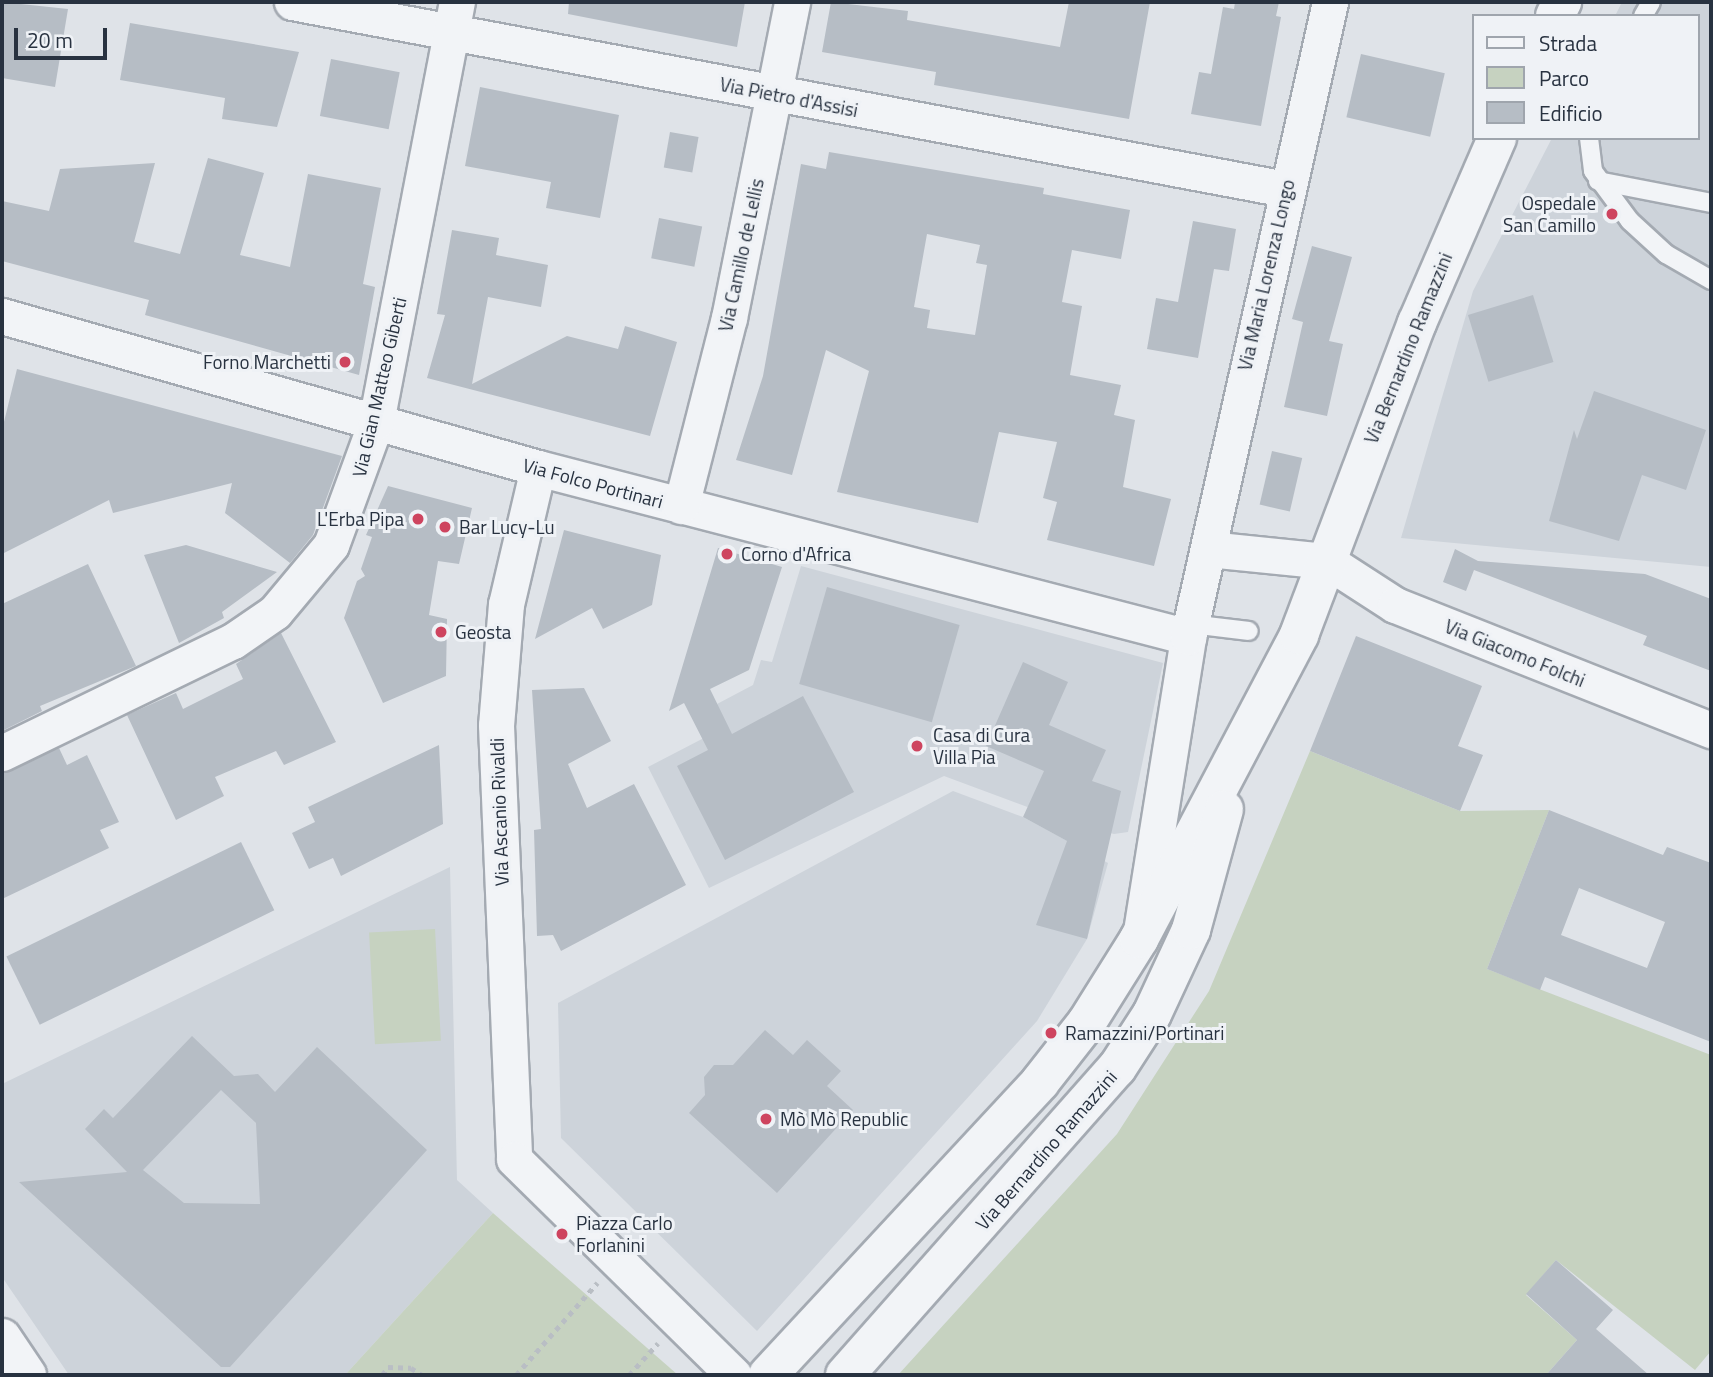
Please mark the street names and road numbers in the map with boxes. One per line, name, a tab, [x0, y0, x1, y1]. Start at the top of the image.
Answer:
street label: Via Pietro d'Assisi	[718, 72, 860, 122]
street label: Via Camillo de Lellis	[714, 176, 768, 334]
street label: Via Maria Lorenza Longo	[1233, 177, 1299, 373]
street label: Via Bernardino Ramazzini	[1359, 249, 1457, 447]
street label: Via Gian Matteo Giberti	[347, 295, 411, 479]
street label: Via Folco Portinari	[520, 453, 666, 513]
street label: Via Giacomo Folchi	[1442, 614, 1588, 692]
street label: Via Ascanio Rivaldi	[485, 737, 513, 887]
street label: Via Bernardino Ramazzini	[971, 1066, 1121, 1234]

